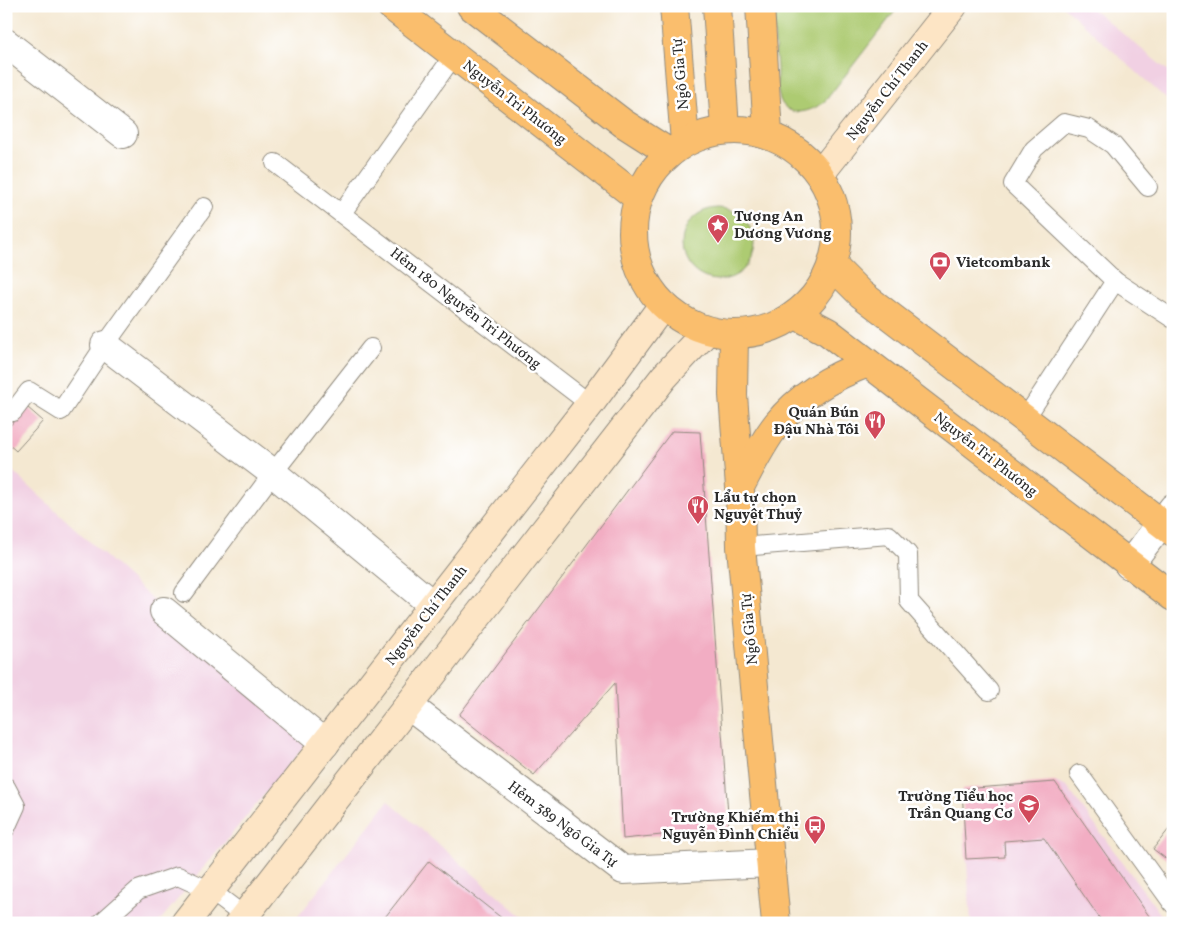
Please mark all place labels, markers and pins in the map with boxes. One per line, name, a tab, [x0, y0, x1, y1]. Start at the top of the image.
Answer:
place label: Tượng An Dương Vương	[734, 207, 831, 245]
place icon: Tượng An Dương Vương	[706, 213, 730, 244]
bank icon: Vietcombank	[928, 250, 952, 281]
place label: Vietcombank	[956, 253, 1050, 274]
place label: Quán Bún Đậu Nhà Tôi	[774, 403, 859, 441]
restaurant icon: Quán Bún Đậu Nhà Tôi	[863, 409, 887, 440]
place label: Lẩu tự chọn Nguyệt Thuỷ	[714, 488, 803, 526]
restaurant icon: Lẩu tự chọn Nguyệt Thuỷ	[686, 494, 710, 525]
place label: Trường Tiểu học Trần Quang Cơ	[898, 787, 1013, 825]
school or university icon: Trường Tiểu học Trần Quang Cơ	[1017, 793, 1041, 824]
place label: Trường Khiếm thị Nguyễn Đình Chiểu	[662, 808, 799, 846]
bus stop icon: Trường Khiếm thị Nguyễn Đình Chiểu	[803, 814, 827, 845]

